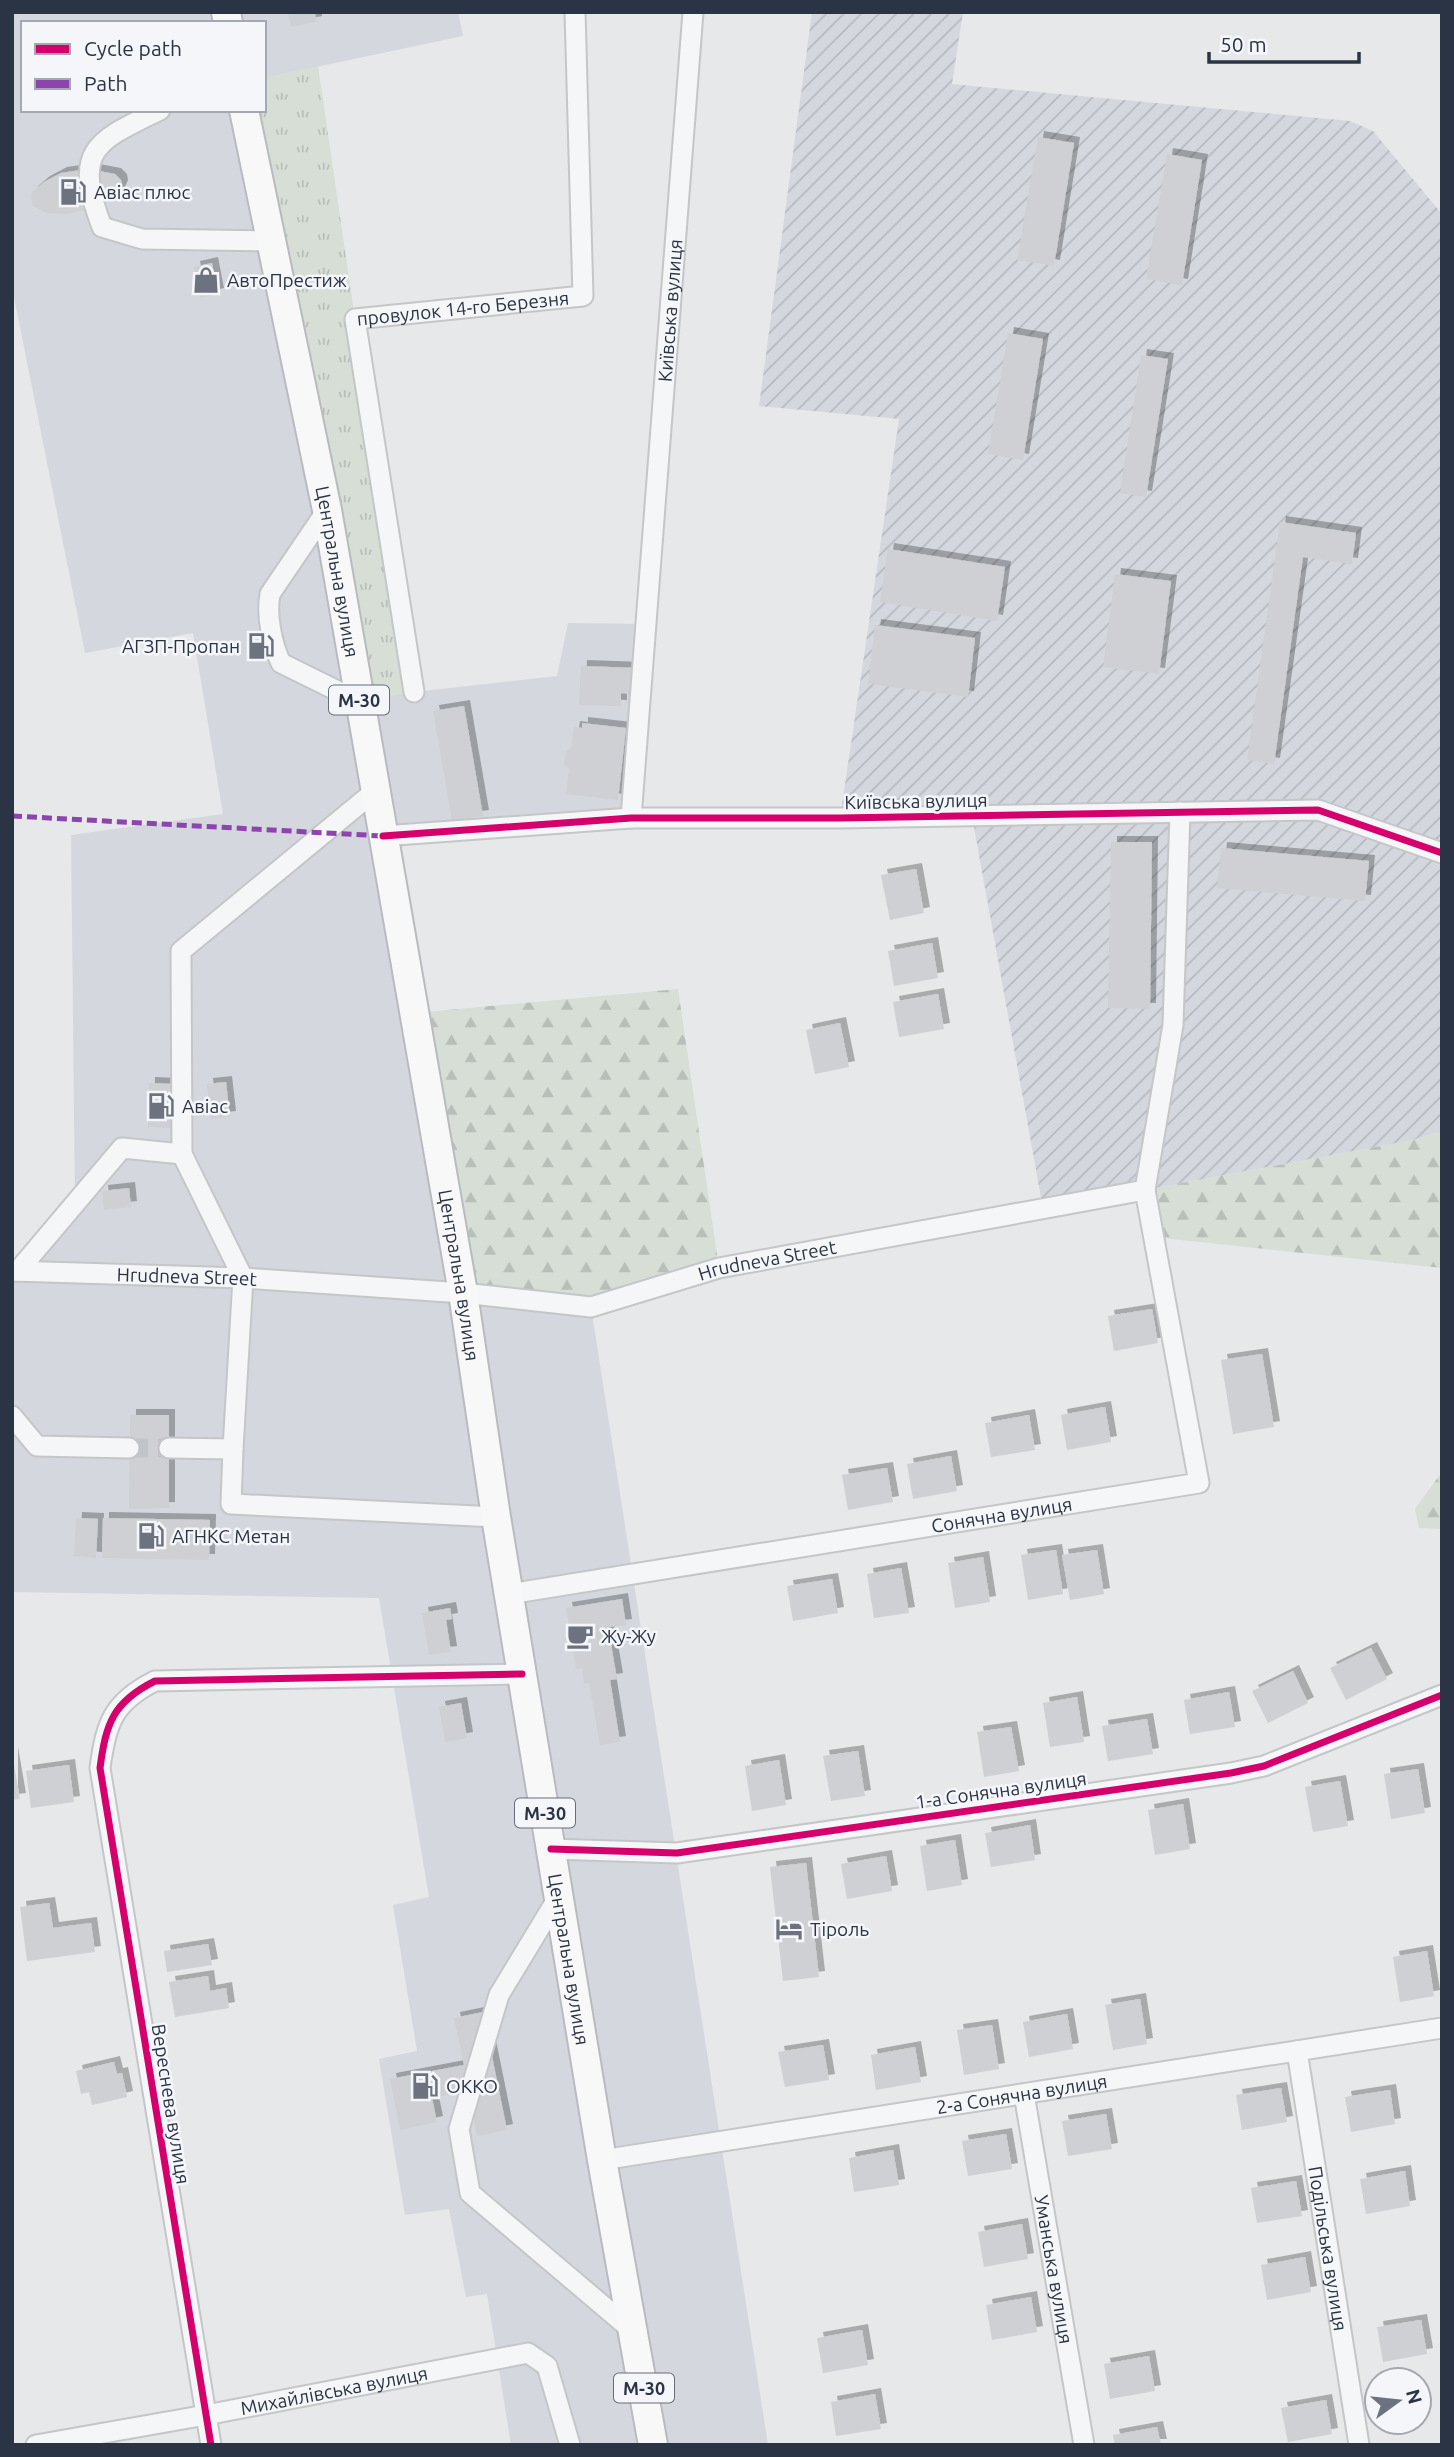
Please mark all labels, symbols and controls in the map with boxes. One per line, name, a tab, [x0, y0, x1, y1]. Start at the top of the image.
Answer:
legend	[21, 21, 266, 112]
scale bar	[1209, 21, 1360, 65]
text: 50 m	[1220, 32, 1267, 56]
text: Cycle path	[84, 36, 182, 60]
text: Path	[84, 71, 127, 95]
fuel station icon: Авіас плюс	[58, 177, 88, 207]
place label: Авіас плюс	[94, 181, 190, 203]
street label: Київська вулиця	[654, 238, 687, 383]
shop icon: АвтоПрестиж	[191, 265, 221, 295]
place label: АвтоПрестиж	[227, 269, 347, 291]
street label: провулок 14-го Березня	[356, 286, 570, 330]
street label: Центральна вулиця	[311, 484, 363, 659]
fuel station icon: АГЗП-Пропан	[246, 631, 276, 661]
place label: АГЗП-Пропан	[122, 635, 240, 657]
road number: М-30	[329, 686, 389, 714]
street label: Київська вулиця	[844, 789, 988, 813]
fuel station icon: Авіас	[146, 1091, 176, 1121]
place label: Авіас	[182, 1095, 228, 1117]
street label: Центральна вулиця	[434, 1188, 484, 1362]
street label: Hrudneva Street	[695, 1236, 839, 1285]
street label: Hrudneva Street	[116, 1263, 258, 1290]
street label: Сонячна вулиця	[930, 1493, 1074, 1537]
fuel station icon: АГНКС Метан	[136, 1521, 166, 1551]
place label: АГНКС Метан	[172, 1525, 290, 1547]
cafe icon: Жу-Жу	[565, 1621, 595, 1651]
place label: Жу-Жу	[601, 1625, 656, 1647]
street label: 1-а Сонячна вулиця	[914, 1767, 1088, 1813]
road number: М-30	[515, 1798, 575, 1828]
street label: Центральна вулиця	[544, 1872, 594, 2047]
hotel icon: Тіроль	[774, 1914, 804, 1944]
place label: Тіроль	[810, 1918, 869, 1940]
street label: Вереснева вулиця	[147, 2022, 195, 2186]
street label: 2-а Сонячна вулиця	[935, 2070, 1109, 2118]
fuel station icon: OKKO	[410, 2071, 440, 2101]
place label: OKKO	[446, 2075, 498, 2097]
street label: Подільська вулиця	[1304, 2165, 1352, 2333]
street label: Уманська вулиця	[1030, 2193, 1078, 2346]
street label: Михайлівська вулиця	[239, 2362, 430, 2419]
north arrow	[1363, 2366, 1433, 2436]
road number: М-30	[614, 2374, 674, 2402]
text: N	[1402, 2387, 1427, 2406]

